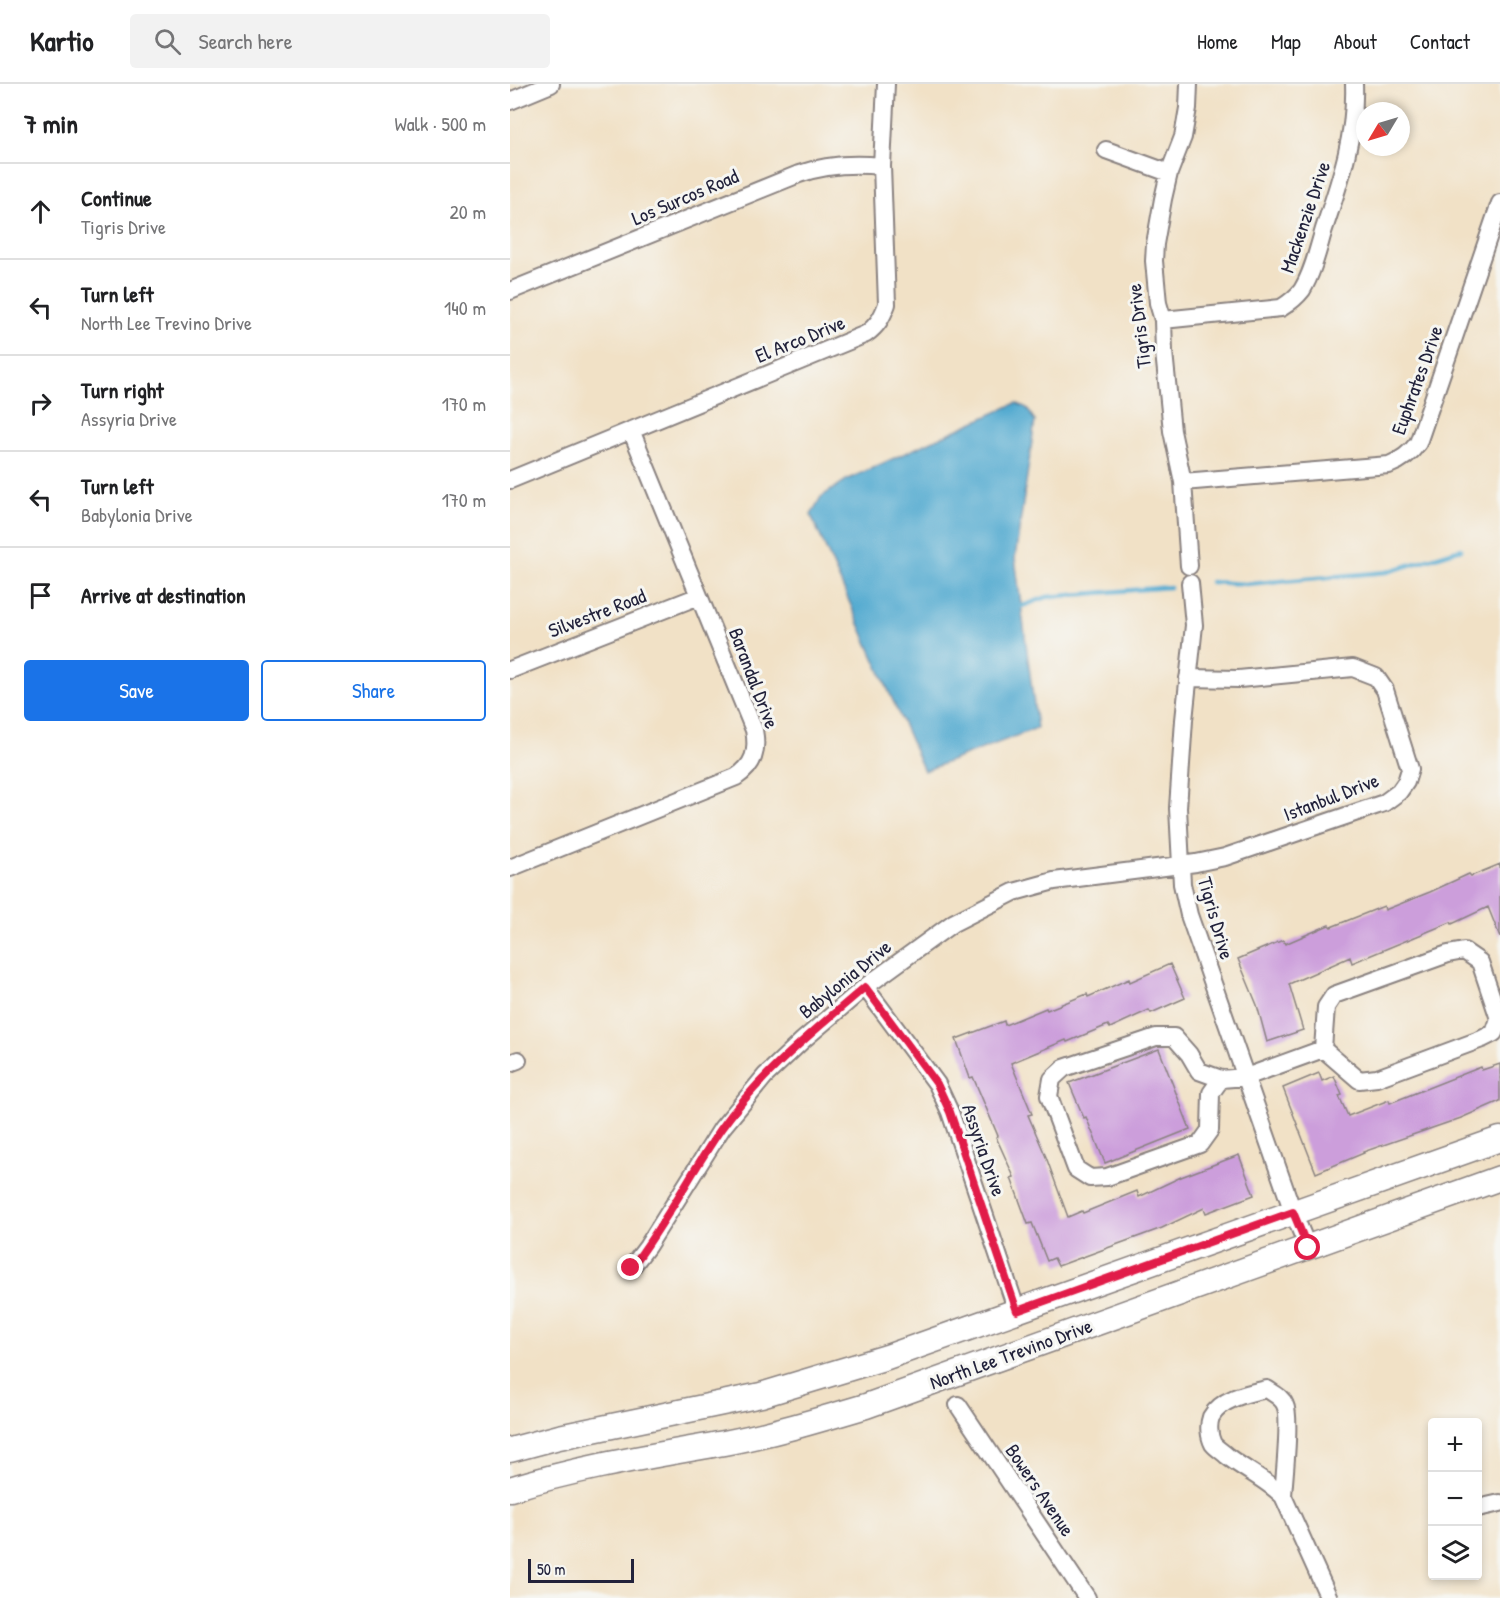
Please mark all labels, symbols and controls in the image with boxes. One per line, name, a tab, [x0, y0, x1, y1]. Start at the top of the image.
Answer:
search box	[130, 14, 550, 68]
text: Kartio	[30, 22, 94, 60]
icon: search	[151, 25, 184, 58]
text: Search here	[199, 26, 293, 56]
text: Home	[1197, 27, 1238, 56]
text: Map	[1271, 27, 1301, 56]
text: About	[1334, 27, 1377, 56]
text: Contact	[1410, 27, 1470, 56]
north arrow	[1356, 102, 1410, 156]
text: 7 min	[24, 106, 78, 141]
text: Walk · 500 m	[394, 110, 486, 137]
street label: Mackenzie Drive	[1273, 158, 1336, 276]
street label: Los Surcos Road	[627, 162, 743, 231]
text: Continue	[81, 183, 152, 213]
icon: ahead	[24, 195, 57, 228]
text: 20 m	[449, 198, 486, 225]
text: Tigris Drive	[81, 213, 166, 240]
text: Turn left	[81, 279, 154, 309]
street label: Tigris Drive	[1120, 282, 1157, 370]
icon: left	[24, 291, 57, 324]
text: 140 m	[444, 294, 486, 321]
street label: El Arco Drive	[751, 308, 849, 369]
text: North Lee Trevino Drive	[81, 309, 252, 336]
street label: Euphrates Drive	[1384, 322, 1449, 438]
text: Turn right	[81, 375, 164, 405]
icon: right	[24, 387, 57, 420]
text: 170 m	[442, 390, 486, 417]
text: Assyria Drive	[81, 405, 177, 432]
text: Turn left	[81, 471, 154, 501]
icon: left	[24, 483, 57, 516]
text: 170 m	[442, 486, 486, 513]
text: Babylonia Drive	[81, 501, 193, 528]
icon: arrive	[24, 579, 57, 612]
text: Arrive at destination	[81, 580, 246, 610]
street label: Silvestre Road	[544, 581, 650, 644]
street label: Barandal Drive	[723, 624, 786, 732]
button: Save	[24, 660, 249, 721]
button: Share	[261, 660, 486, 721]
street label: Istanbul Drive	[1279, 766, 1382, 827]
street label: Tigris Drive	[1192, 873, 1241, 962]
street label: Babylonia Drive	[793, 933, 897, 1024]
street label: Assyria Drive	[956, 1100, 1013, 1200]
route start	[1294, 1234, 1320, 1260]
route end	[617, 1254, 643, 1280]
street label: North Lee Trevino Drive	[926, 1312, 1096, 1395]
map controls	[1428, 1418, 1482, 1580]
button: +	[1428, 1418, 1482, 1472]
street label: Bowers Avenue	[1000, 1438, 1081, 1541]
button: −	[1428, 1472, 1482, 1526]
button: layers	[1428, 1526, 1482, 1580]
scale bar	[528, 1556, 634, 1584]
text: 50 m	[537, 1558, 566, 1580]

